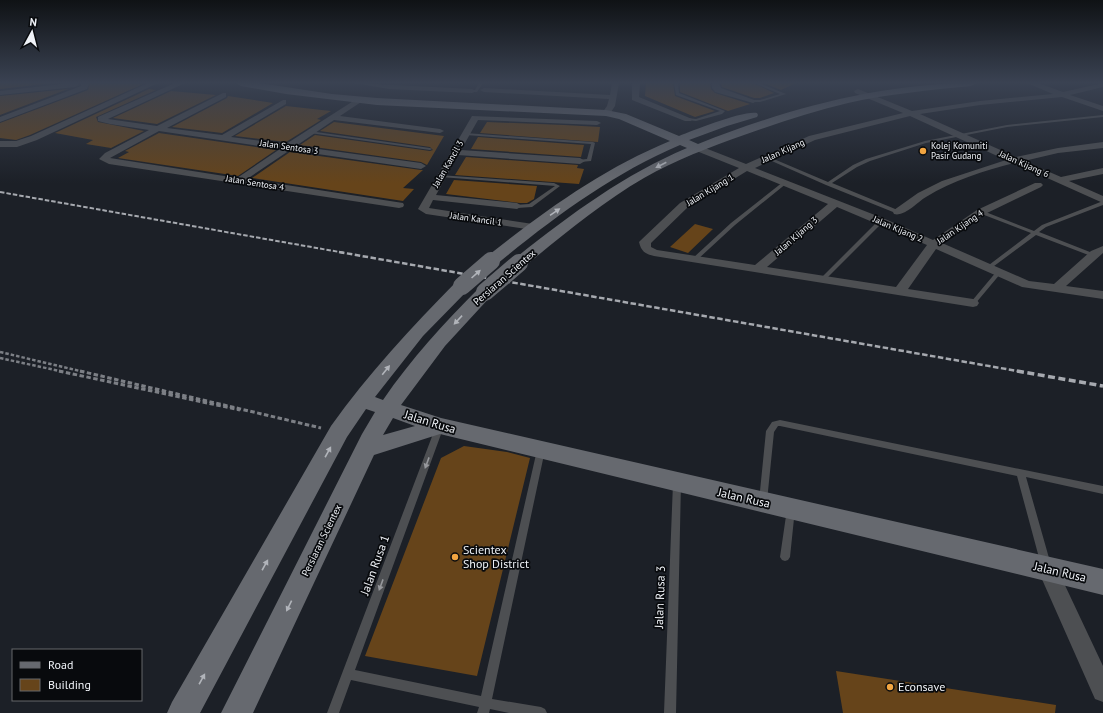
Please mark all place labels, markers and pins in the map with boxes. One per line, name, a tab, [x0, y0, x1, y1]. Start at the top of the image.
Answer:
place label: Kolej Komuniti Pasir Gudang	[931, 140, 988, 161]
marker: Kolej Komuniti Pasir Gudang	[918, 146, 928, 156]
place label: Scientex Shop District	[463, 542, 529, 571]
marker: Scientex Shop District	[450, 552, 460, 562]
place label: Econsave	[898, 679, 945, 694]
marker: Econsave	[885, 682, 895, 692]

